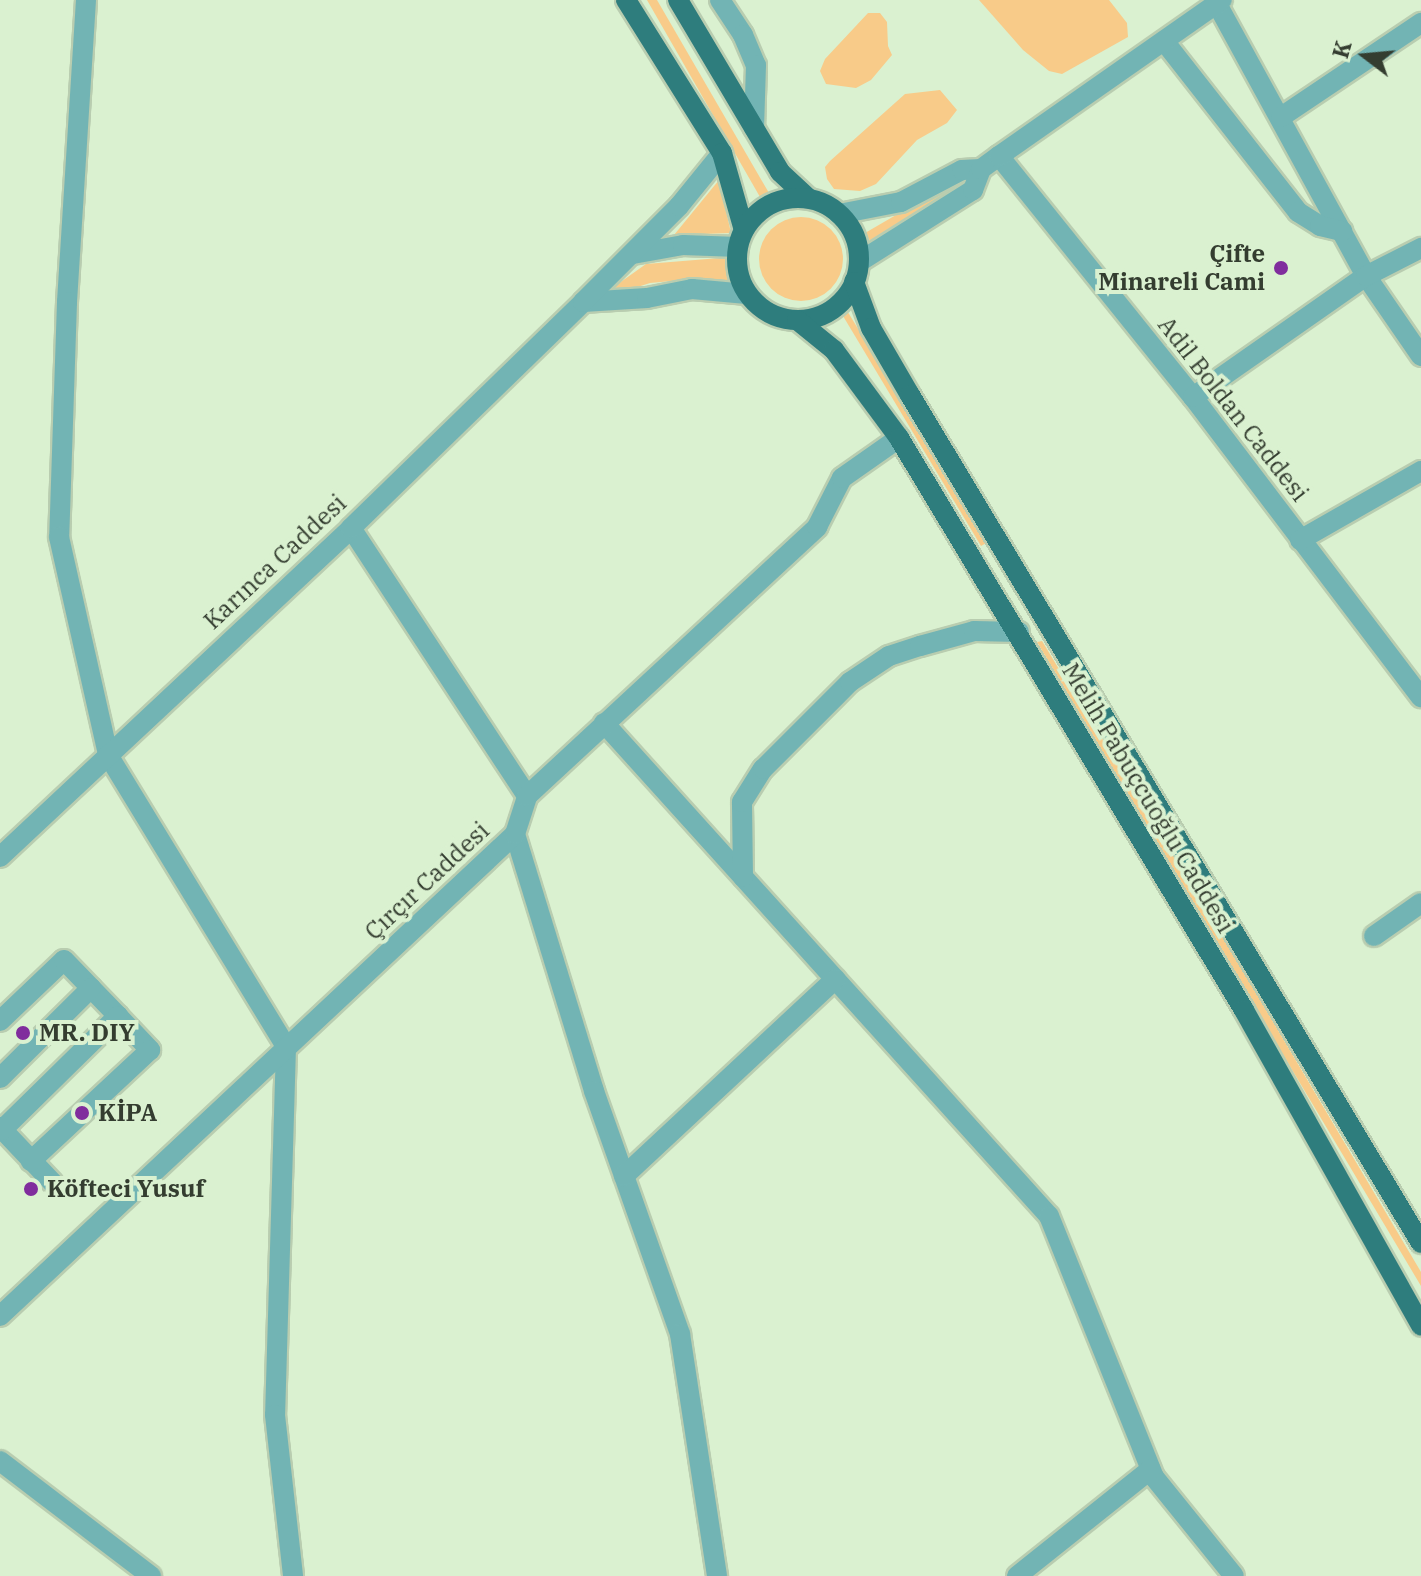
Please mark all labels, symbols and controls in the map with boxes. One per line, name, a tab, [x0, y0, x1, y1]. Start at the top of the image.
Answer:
north arrow	[1325, 16, 1405, 96]
text: K	[1325, 37, 1358, 61]
place label: Çifte Minareli Cami	[1098, 240, 1265, 296]
marker: Çifte Minareli Cami	[1272, 259, 1290, 277]
street label: Adil Boldan Caddesi	[1152, 311, 1314, 507]
street label: Karınca Caddesi	[198, 489, 352, 635]
street label: Melih Pabuçcuoğlu Caddesi	[1056, 658, 1240, 938]
street label: Çırçır Caddesi	[359, 816, 495, 946]
place label: MR. DIY	[39, 1019, 135, 1047]
marker: MR. DIY	[14, 1024, 32, 1042]
place label: KİPA	[98, 1099, 157, 1127]
marker: KİPA	[73, 1104, 91, 1122]
place label: Köfteci Yusuf	[47, 1175, 205, 1203]
marker: Köfteci Yusuf	[22, 1180, 40, 1198]

